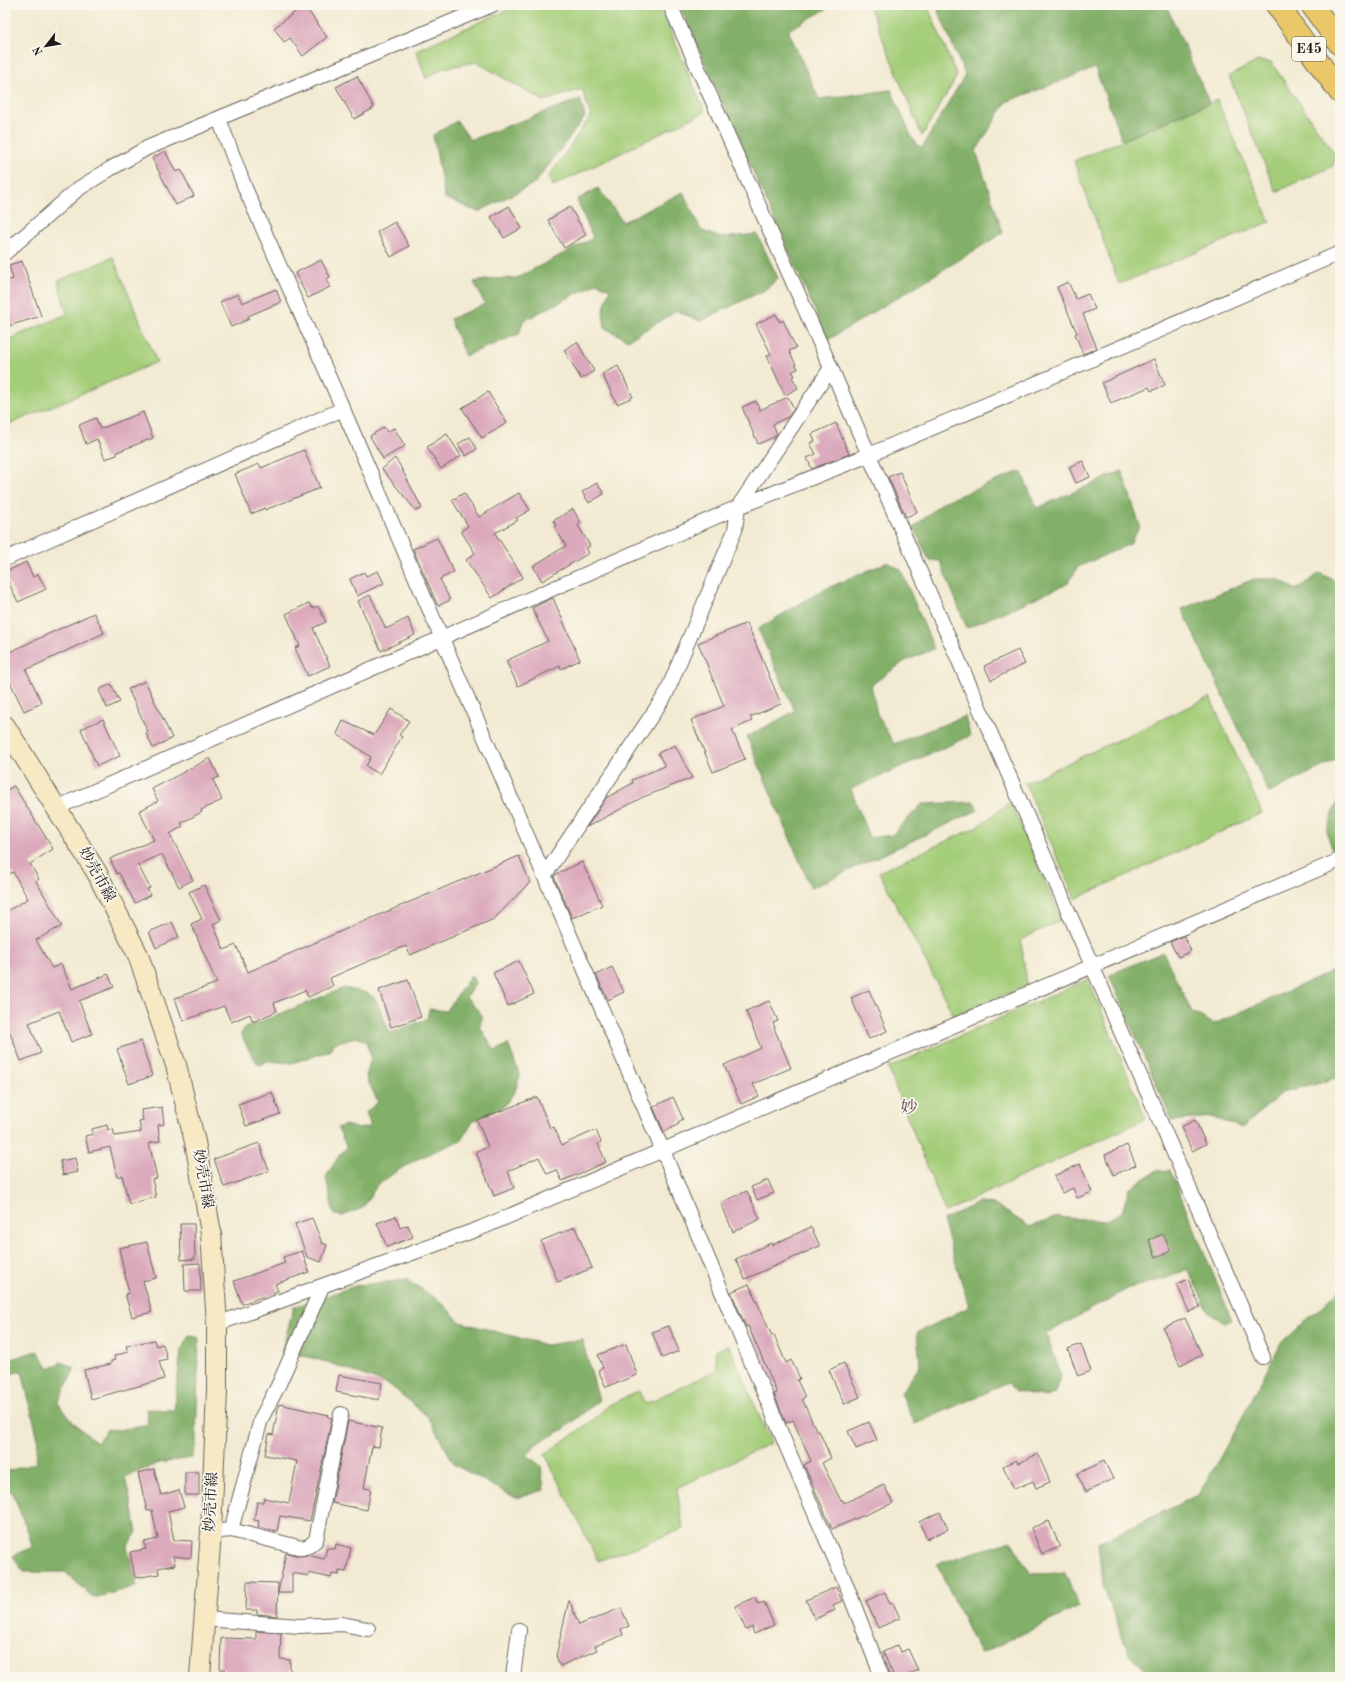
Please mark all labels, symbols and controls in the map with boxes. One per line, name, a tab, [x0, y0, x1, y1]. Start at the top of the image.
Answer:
north arrow	[26, 26, 66, 66]
road number: E45	[1292, 37, 1326, 61]
text: N	[32, 43, 46, 57]
street label: 妙売市線	[75, 844, 119, 905]
district label: 妙	[901, 1098, 918, 1117]
street label: 妙売市線	[189, 1148, 217, 1210]
street label: 妙売市線	[201, 1472, 221, 1532]

